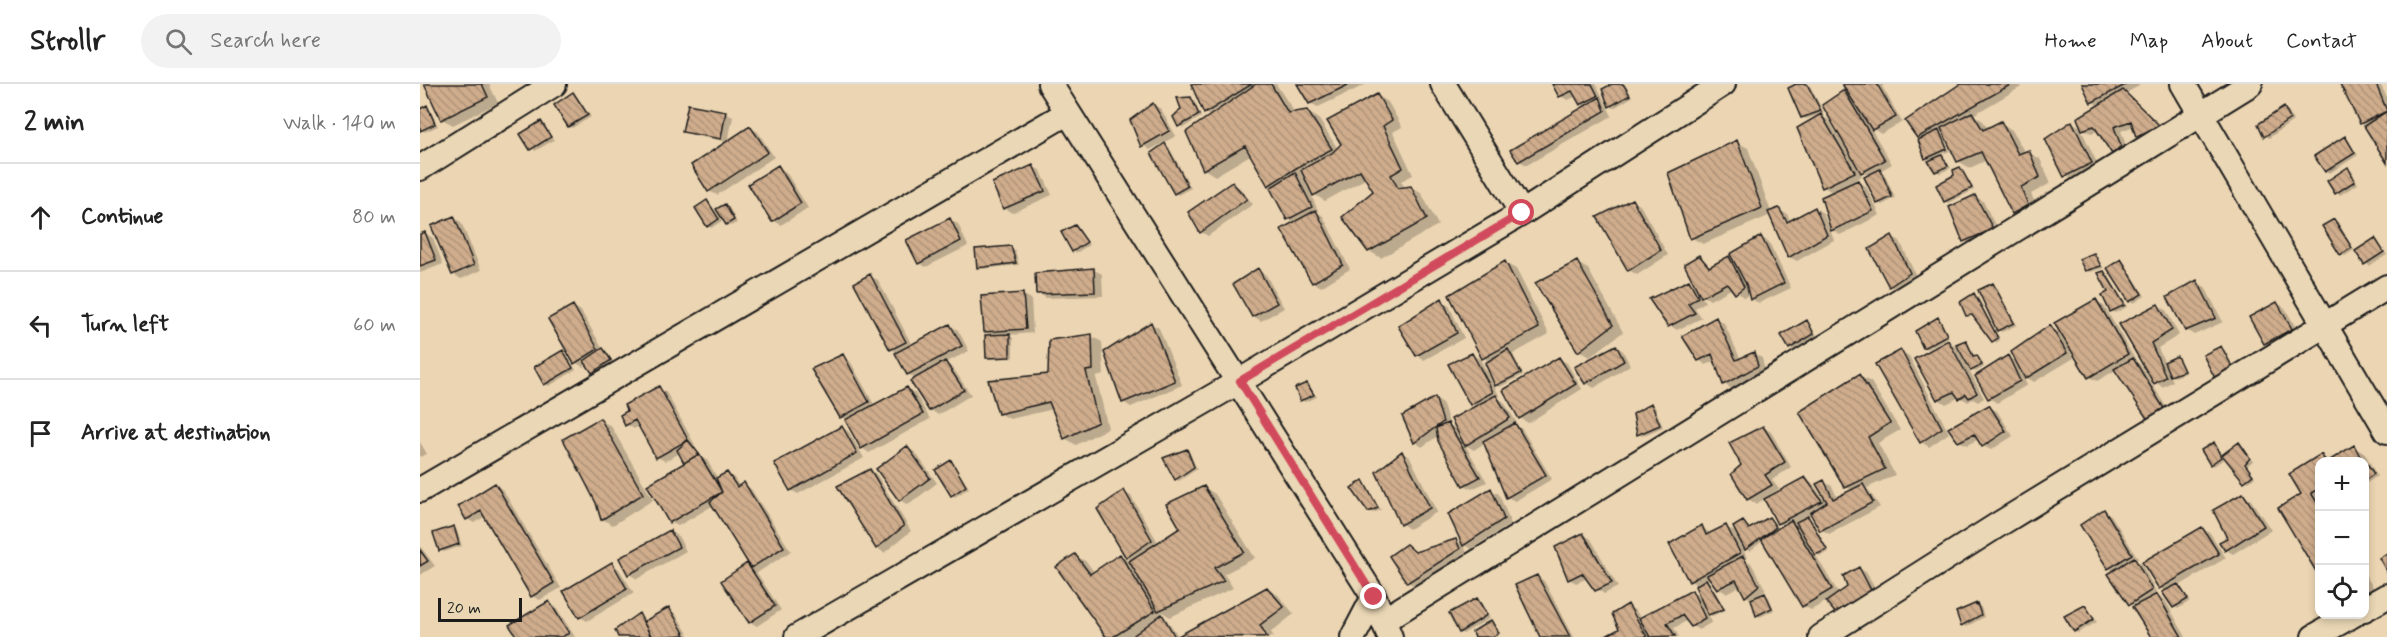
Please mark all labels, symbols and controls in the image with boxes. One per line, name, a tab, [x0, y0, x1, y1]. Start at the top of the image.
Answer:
search box	[141, 14, 561, 68]
text: Strollr	[30, 23, 105, 60]
icon: search	[162, 25, 195, 58]
text: Search here	[210, 27, 321, 55]
text: Home	[2045, 27, 2097, 55]
text: Map	[2130, 27, 2168, 55]
text: About	[2201, 27, 2253, 55]
text: Contact	[2286, 27, 2357, 55]
text: 2 min	[24, 106, 85, 140]
text: Walk · 140 m	[283, 110, 396, 137]
route start	[1508, 199, 1534, 225]
icon: ahead	[24, 201, 57, 234]
text: Continue	[81, 203, 163, 231]
text: 80 m	[352, 204, 396, 231]
icon: left	[24, 309, 57, 342]
text: Turn left	[81, 311, 169, 339]
text: 60 m	[353, 312, 396, 339]
icon: arrive	[24, 417, 57, 450]
text: Arrive at destination	[81, 419, 271, 447]
map controls	[2315, 457, 2369, 619]
button: +	[2315, 457, 2369, 511]
button: −	[2315, 511, 2369, 565]
button: locate	[2315, 565, 2369, 619]
route end	[1360, 583, 1386, 609]
scale bar	[438, 595, 522, 622]
text: 20 m	[447, 598, 481, 619]

